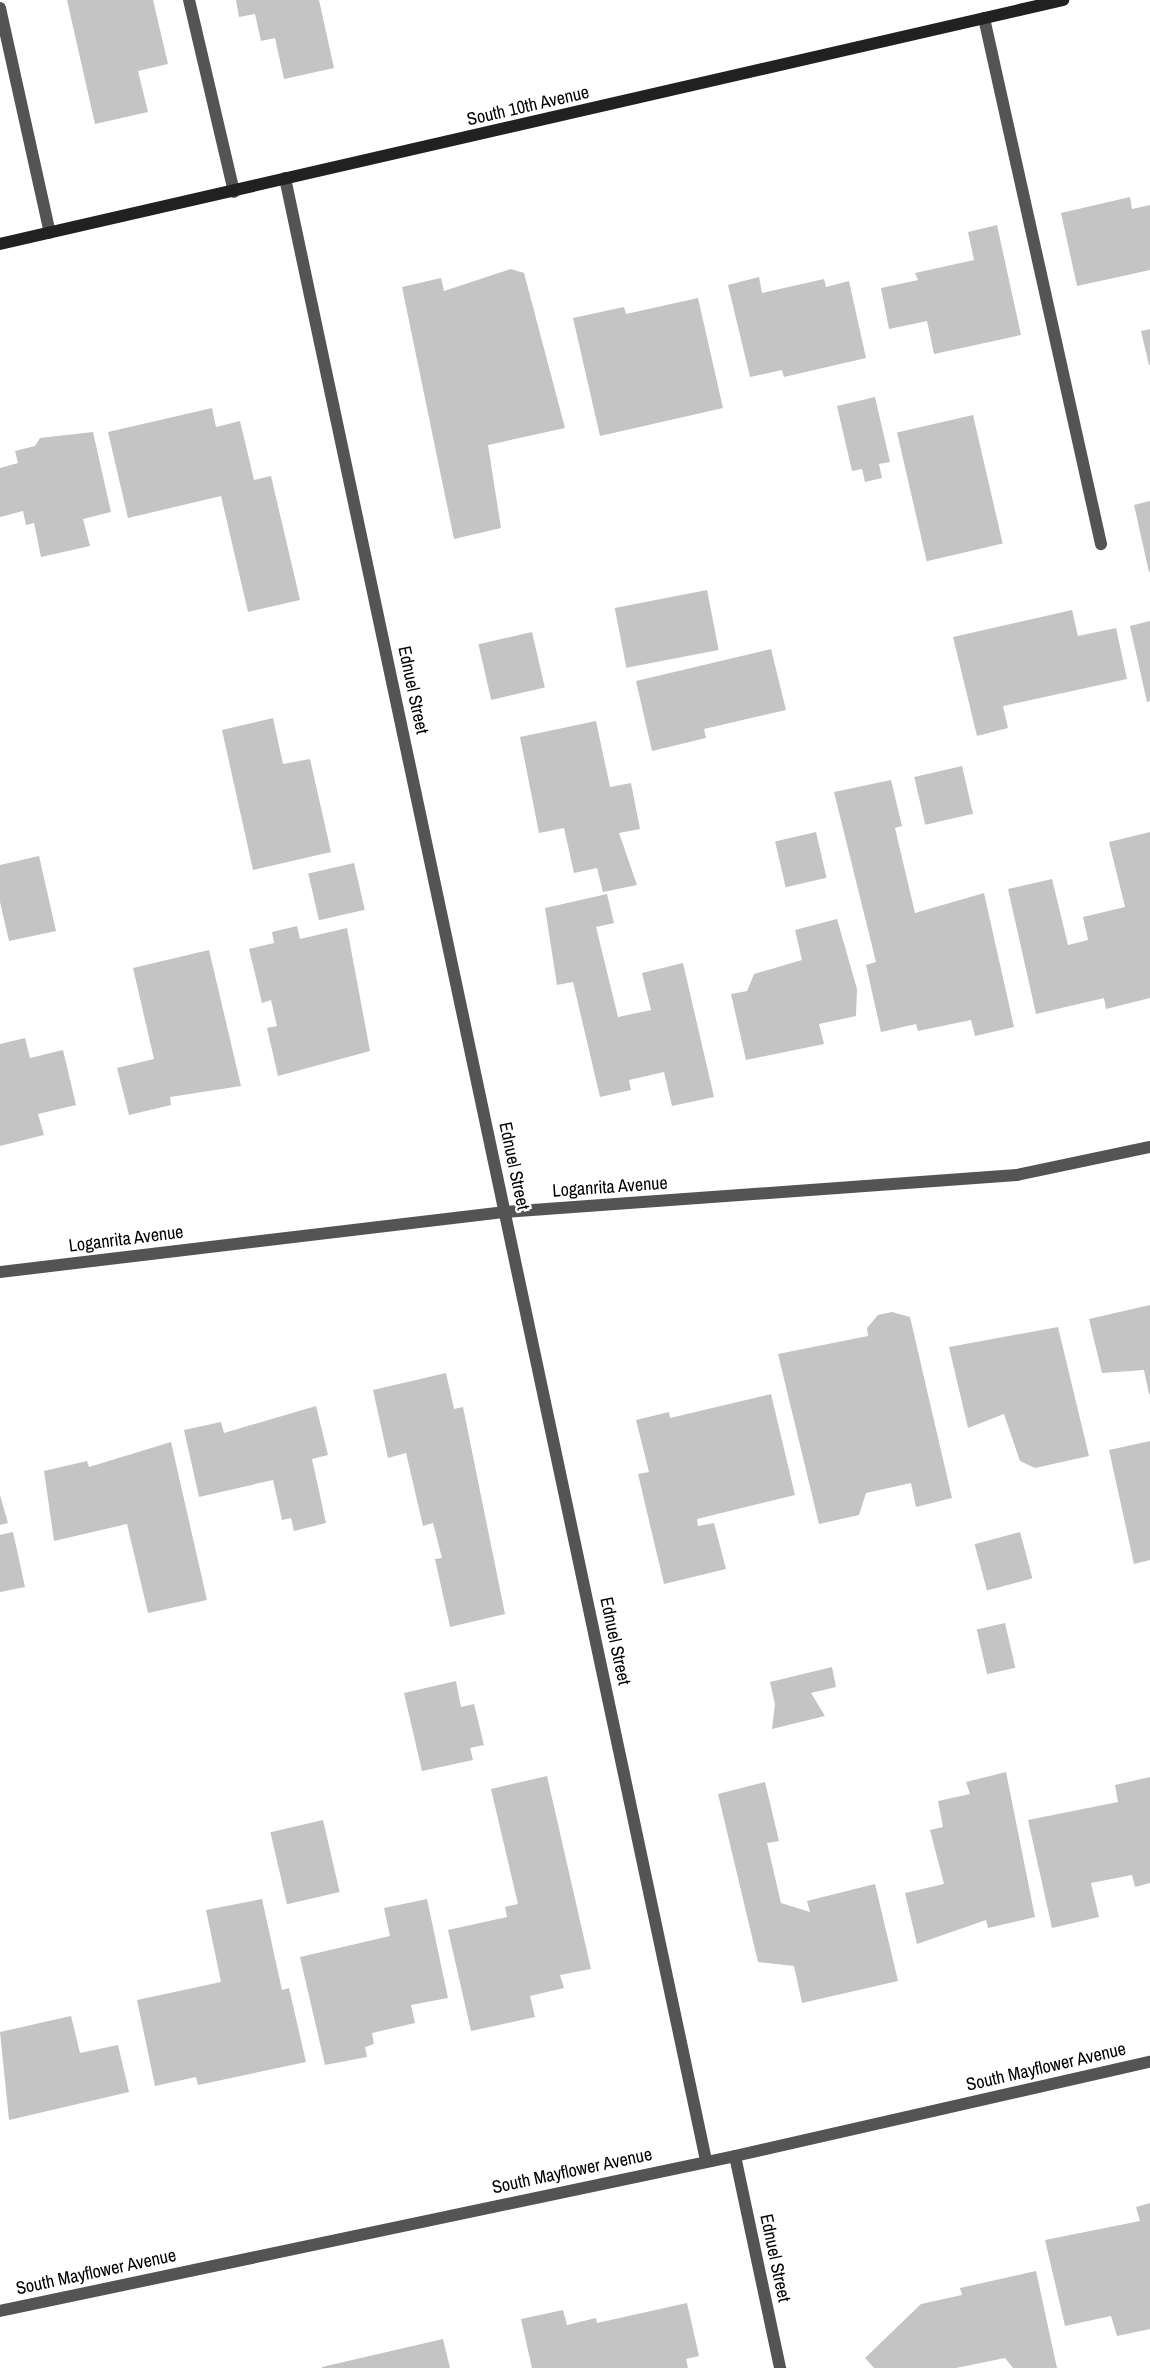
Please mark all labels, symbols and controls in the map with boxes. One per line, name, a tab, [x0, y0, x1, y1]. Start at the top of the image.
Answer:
street label: South 10th Avenue	[465, 81, 591, 131]
street label: Ednuel Street	[393, 644, 433, 736]
street label: Ednuel Street	[494, 1120, 534, 1212]
street label: Loganrita Avenue	[551, 1172, 669, 1202]
street label: Loganrita Avenue	[67, 1221, 185, 1257]
street label: Ednuel Street	[595, 1595, 635, 1687]
street label: South Mayflower Avenue	[964, 2038, 1128, 2096]
street label: South Mayflower Avenue	[490, 2143, 654, 2199]
street label: Ednuel Street	[755, 2212, 795, 2304]
street label: South Mayflower Avenue	[14, 2244, 178, 2300]

